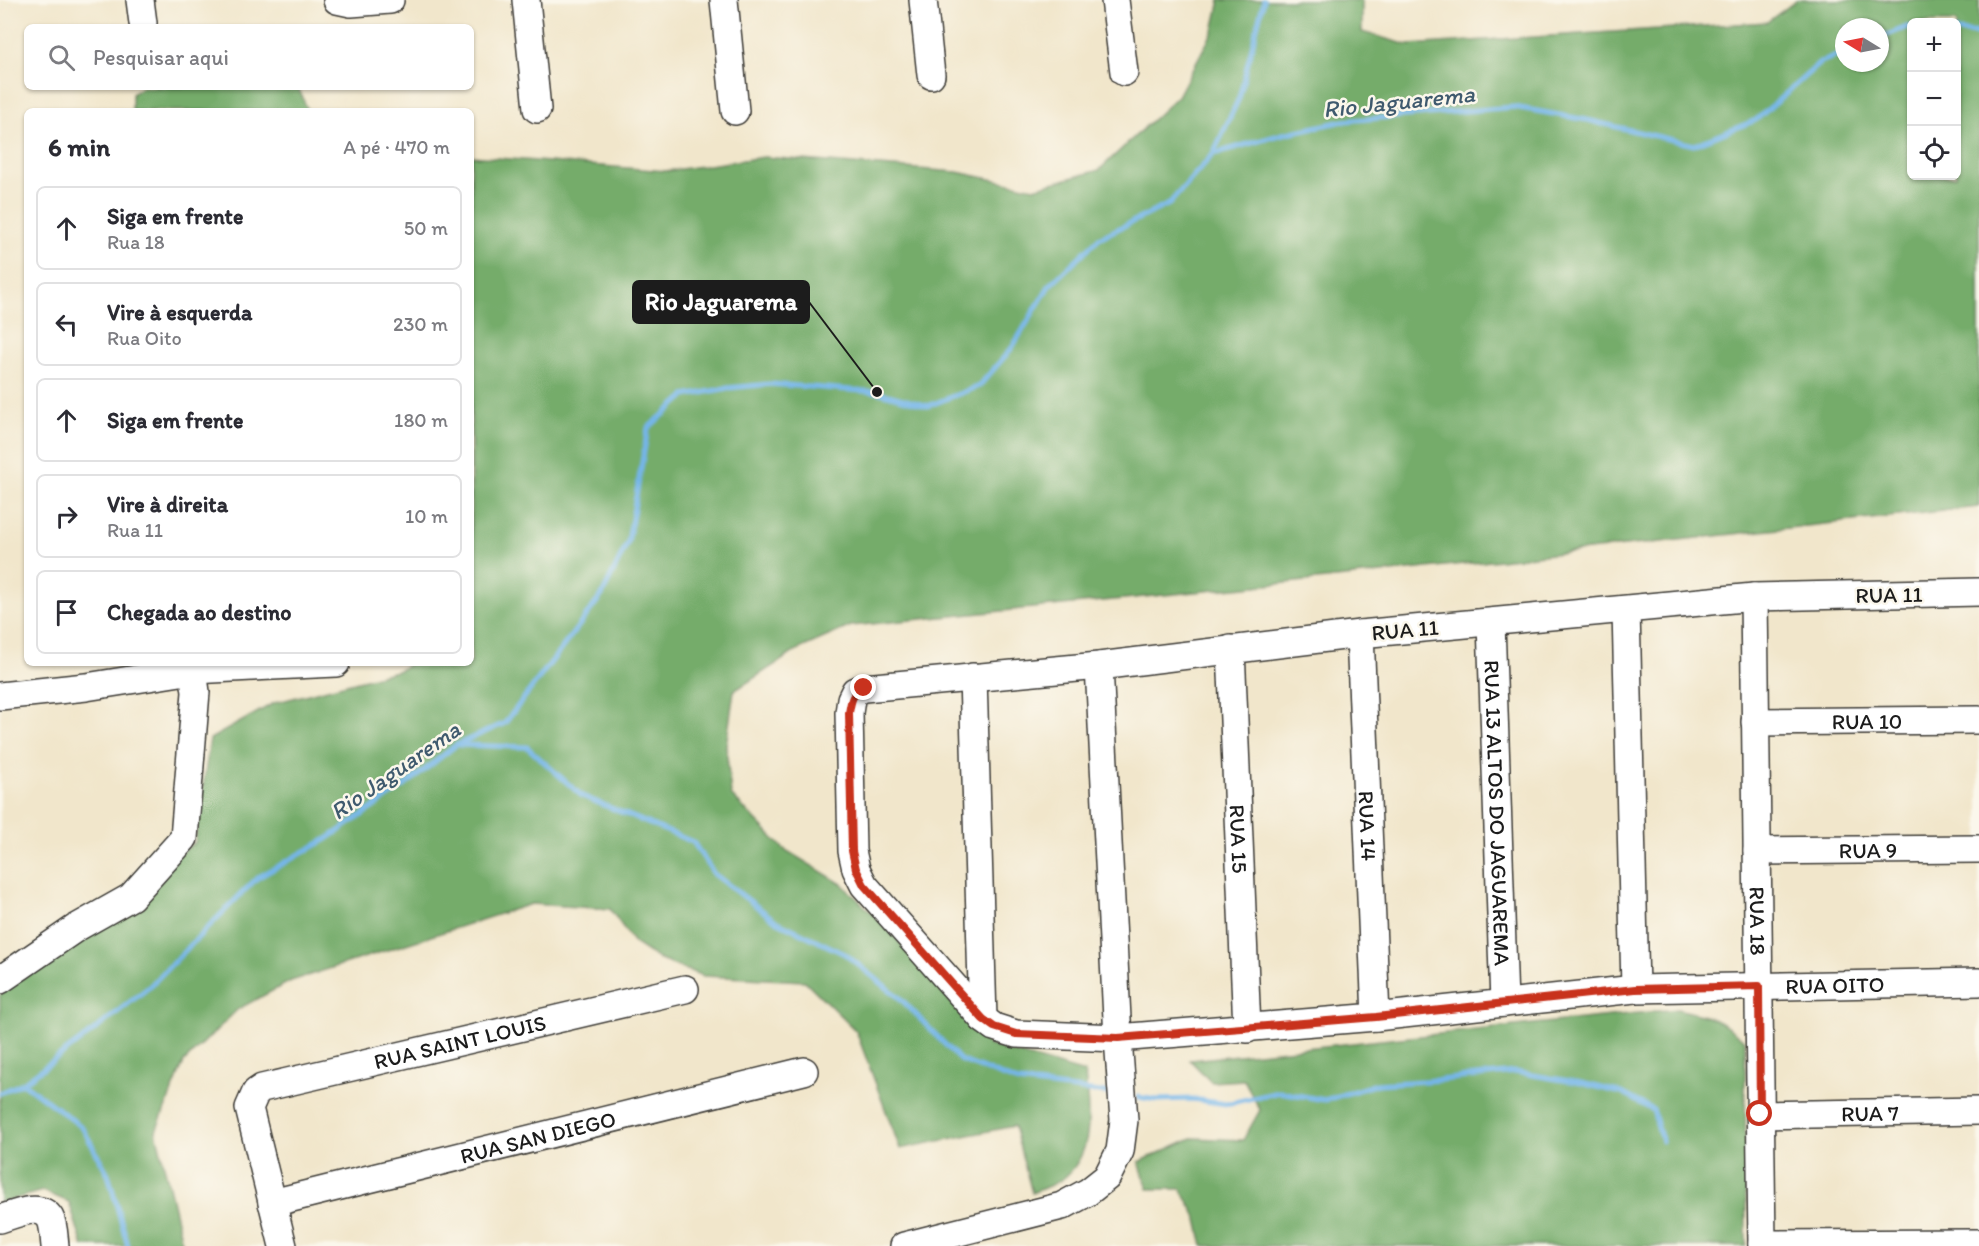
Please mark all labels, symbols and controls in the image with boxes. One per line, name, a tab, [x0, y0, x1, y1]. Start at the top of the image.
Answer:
north arrow	[1835, 18, 1889, 72]
map controls	[1907, 18, 1961, 180]
button: +	[1907, 18, 1961, 72]
search box	[24, 24, 474, 90]
icon: search	[45, 41, 78, 74]
text: Pesquisar aqui	[93, 44, 229, 71]
button: −	[1907, 72, 1961, 126]
water label: Rio Jaguarema	[1322, 79, 1477, 123]
button: locate	[1907, 126, 1961, 180]
text: 6 min	[48, 131, 110, 163]
text: A pé · 470 m	[343, 135, 450, 159]
text: Siga em frente	[107, 203, 243, 230]
icon: ahead	[50, 212, 83, 245]
text: 50 m	[404, 216, 448, 240]
text: Rua 18	[107, 230, 165, 254]
callout: Rio Jaguarema	[633, 281, 809, 323]
text: Rio Jaguarema	[645, 287, 798, 317]
text: Vire à esquerda	[107, 299, 252, 326]
icon: left	[50, 308, 83, 341]
text: 230 m	[393, 312, 448, 336]
text: Rua Oito	[107, 326, 182, 350]
icon: ahead	[50, 404, 83, 437]
text: Siga em frente	[107, 407, 243, 434]
text: 180 m	[394, 408, 448, 432]
text: Vire à direita	[107, 491, 228, 518]
icon: right	[50, 500, 83, 533]
text: 10 m	[405, 504, 448, 528]
text: Rua 11	[107, 518, 163, 542]
street label: RUA 11	[1855, 581, 1923, 609]
icon: arrive	[50, 596, 83, 629]
text: Chegada ao destino	[107, 599, 291, 626]
street label: RUA 11	[1370, 614, 1440, 646]
street label: RUA 13 ALTOS DO JAGUAREMA	[1479, 660, 1516, 966]
route end	[850, 674, 876, 700]
street label: RUA 10	[1832, 707, 1902, 735]
water label: Rio Jaguarema	[324, 714, 466, 826]
street label: RUA 14	[1353, 790, 1383, 862]
street label: RUA 15	[1224, 804, 1254, 874]
street label: RUA 9	[1839, 836, 1897, 864]
street label: RUA 18	[1744, 886, 1772, 956]
street label: RUA OITO	[1785, 970, 1885, 999]
street label: RUA SAINT LOUIS	[371, 1008, 549, 1075]
street label: RUA 7	[1841, 1099, 1899, 1127]
route start	[1746, 1100, 1772, 1126]
street label: RUA SAN DIEGO	[457, 1105, 619, 1169]

